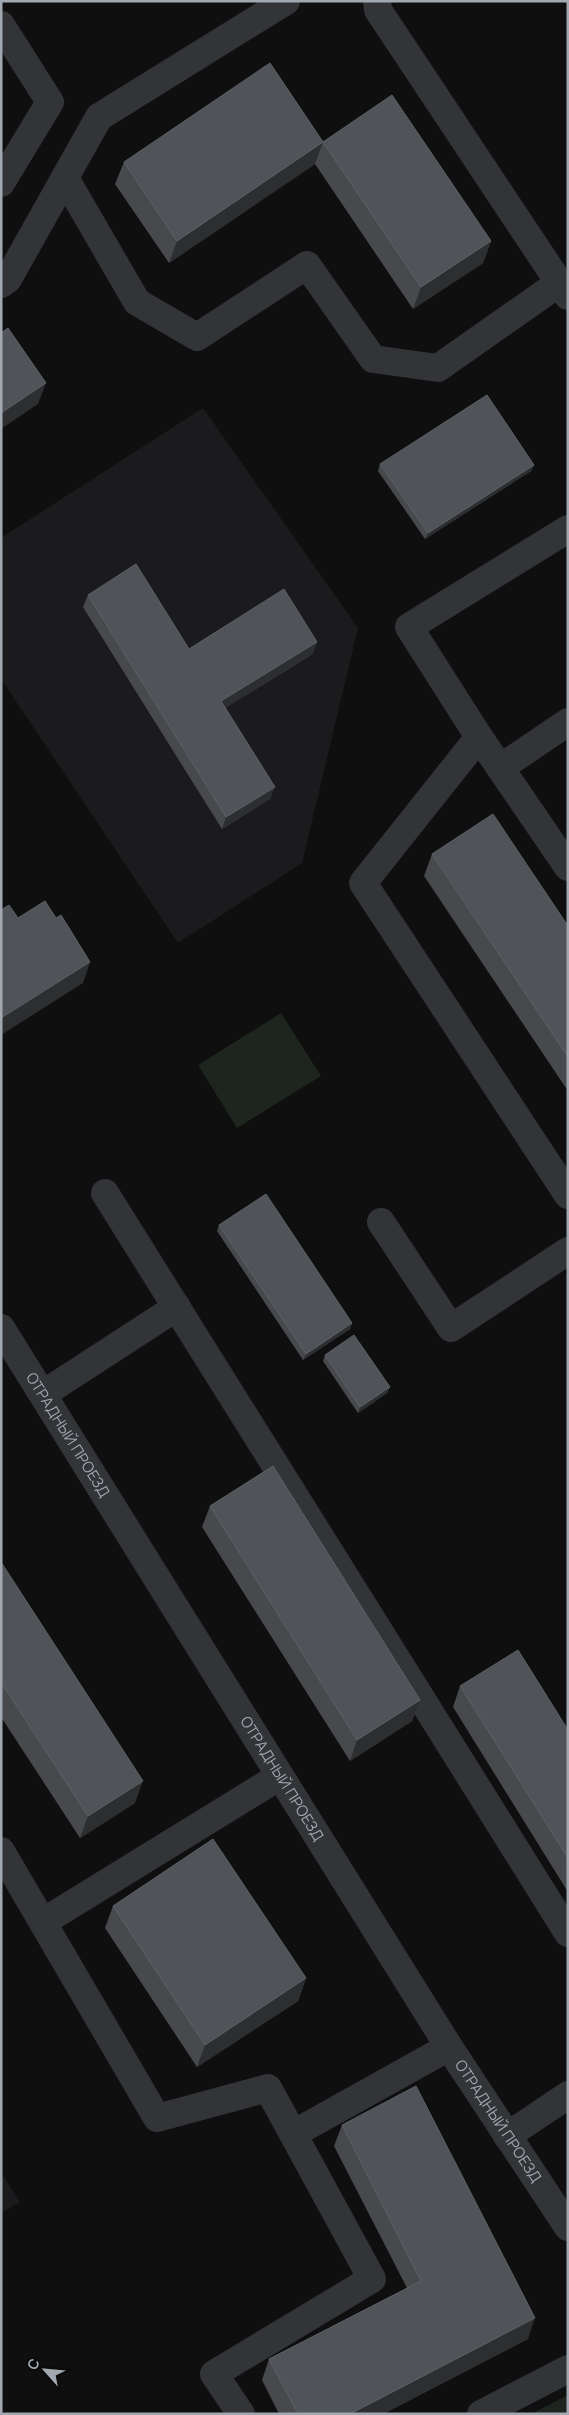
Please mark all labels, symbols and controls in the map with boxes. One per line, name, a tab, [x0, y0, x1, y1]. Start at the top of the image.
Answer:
street label: ОТРАДНЫЙ ПРОЕЗД	[21, 1368, 115, 1501]
street label: ОТРАДНЫЙ ПРОЕЗД	[235, 1712, 329, 1845]
street label: ОТРАДНЫЙ ПРОЕЗД	[450, 2055, 547, 2186]
north arrow	[20, 2345, 70, 2395]
text: С	[22, 2355, 44, 2373]

